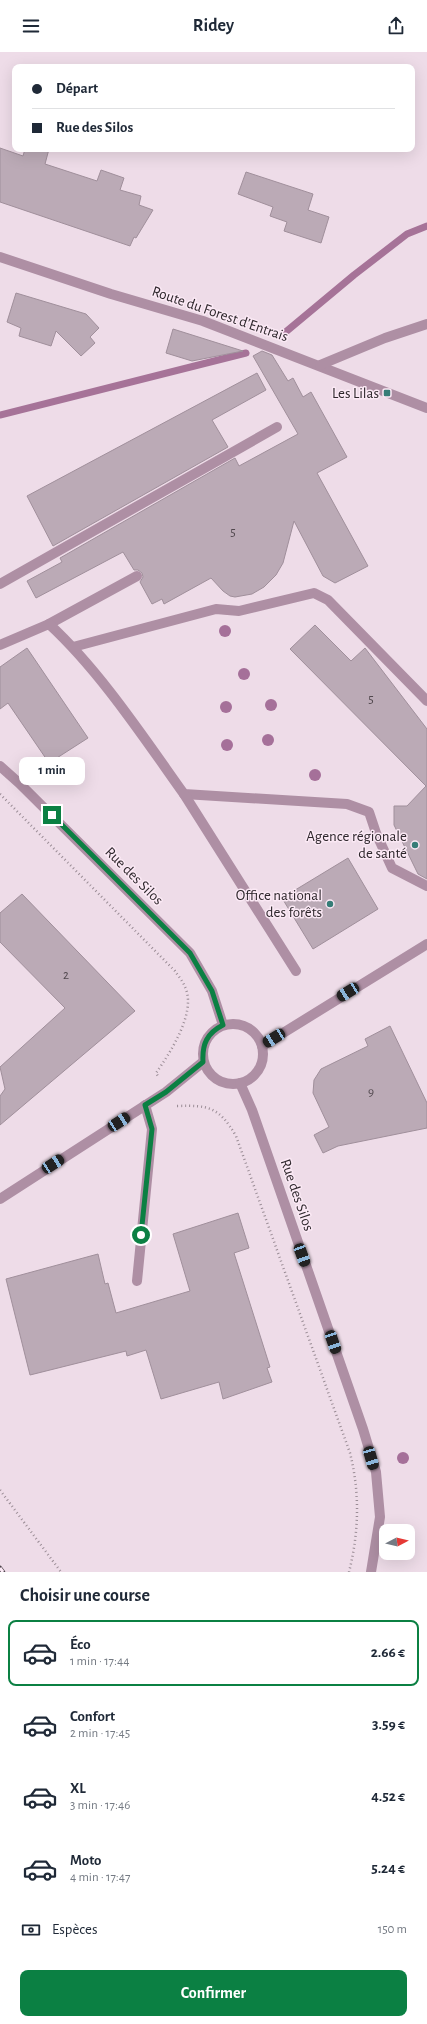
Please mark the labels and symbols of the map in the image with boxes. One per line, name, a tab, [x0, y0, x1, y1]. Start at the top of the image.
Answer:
street label: Route du Forest d'Entrais	[150, 284, 290, 344]
place label: Les Lilas	[332, 386, 379, 401]
marker: Les Lilas	[382, 388, 392, 398]
house number: 5	[230, 526, 236, 539]
house number: 5	[368, 693, 374, 706]
callout: 1 min	[19, 757, 85, 785]
route end	[43, 806, 61, 824]
place label: Agence régionale de santé	[306, 829, 407, 861]
marker: Agence régionale de santé	[410, 840, 420, 850]
street label: Rue des Silos	[102, 844, 166, 908]
place label: Office national des forêts	[236, 888, 322, 920]
marker: Office national des forêts	[325, 899, 335, 909]
house number: 2	[63, 969, 69, 982]
car	[335, 981, 361, 1003]
car	[261, 1027, 287, 1049]
house number: 9	[368, 1086, 374, 1099]
car	[106, 1110, 132, 1134]
car	[40, 1152, 66, 1176]
street label: Rue des Silos	[278, 1157, 316, 1233]
route start	[132, 1226, 150, 1244]
car	[292, 1242, 312, 1268]
car	[323, 1329, 343, 1355]
car	[362, 1445, 380, 1471]
north arrow	[379, 1524, 415, 1560]

